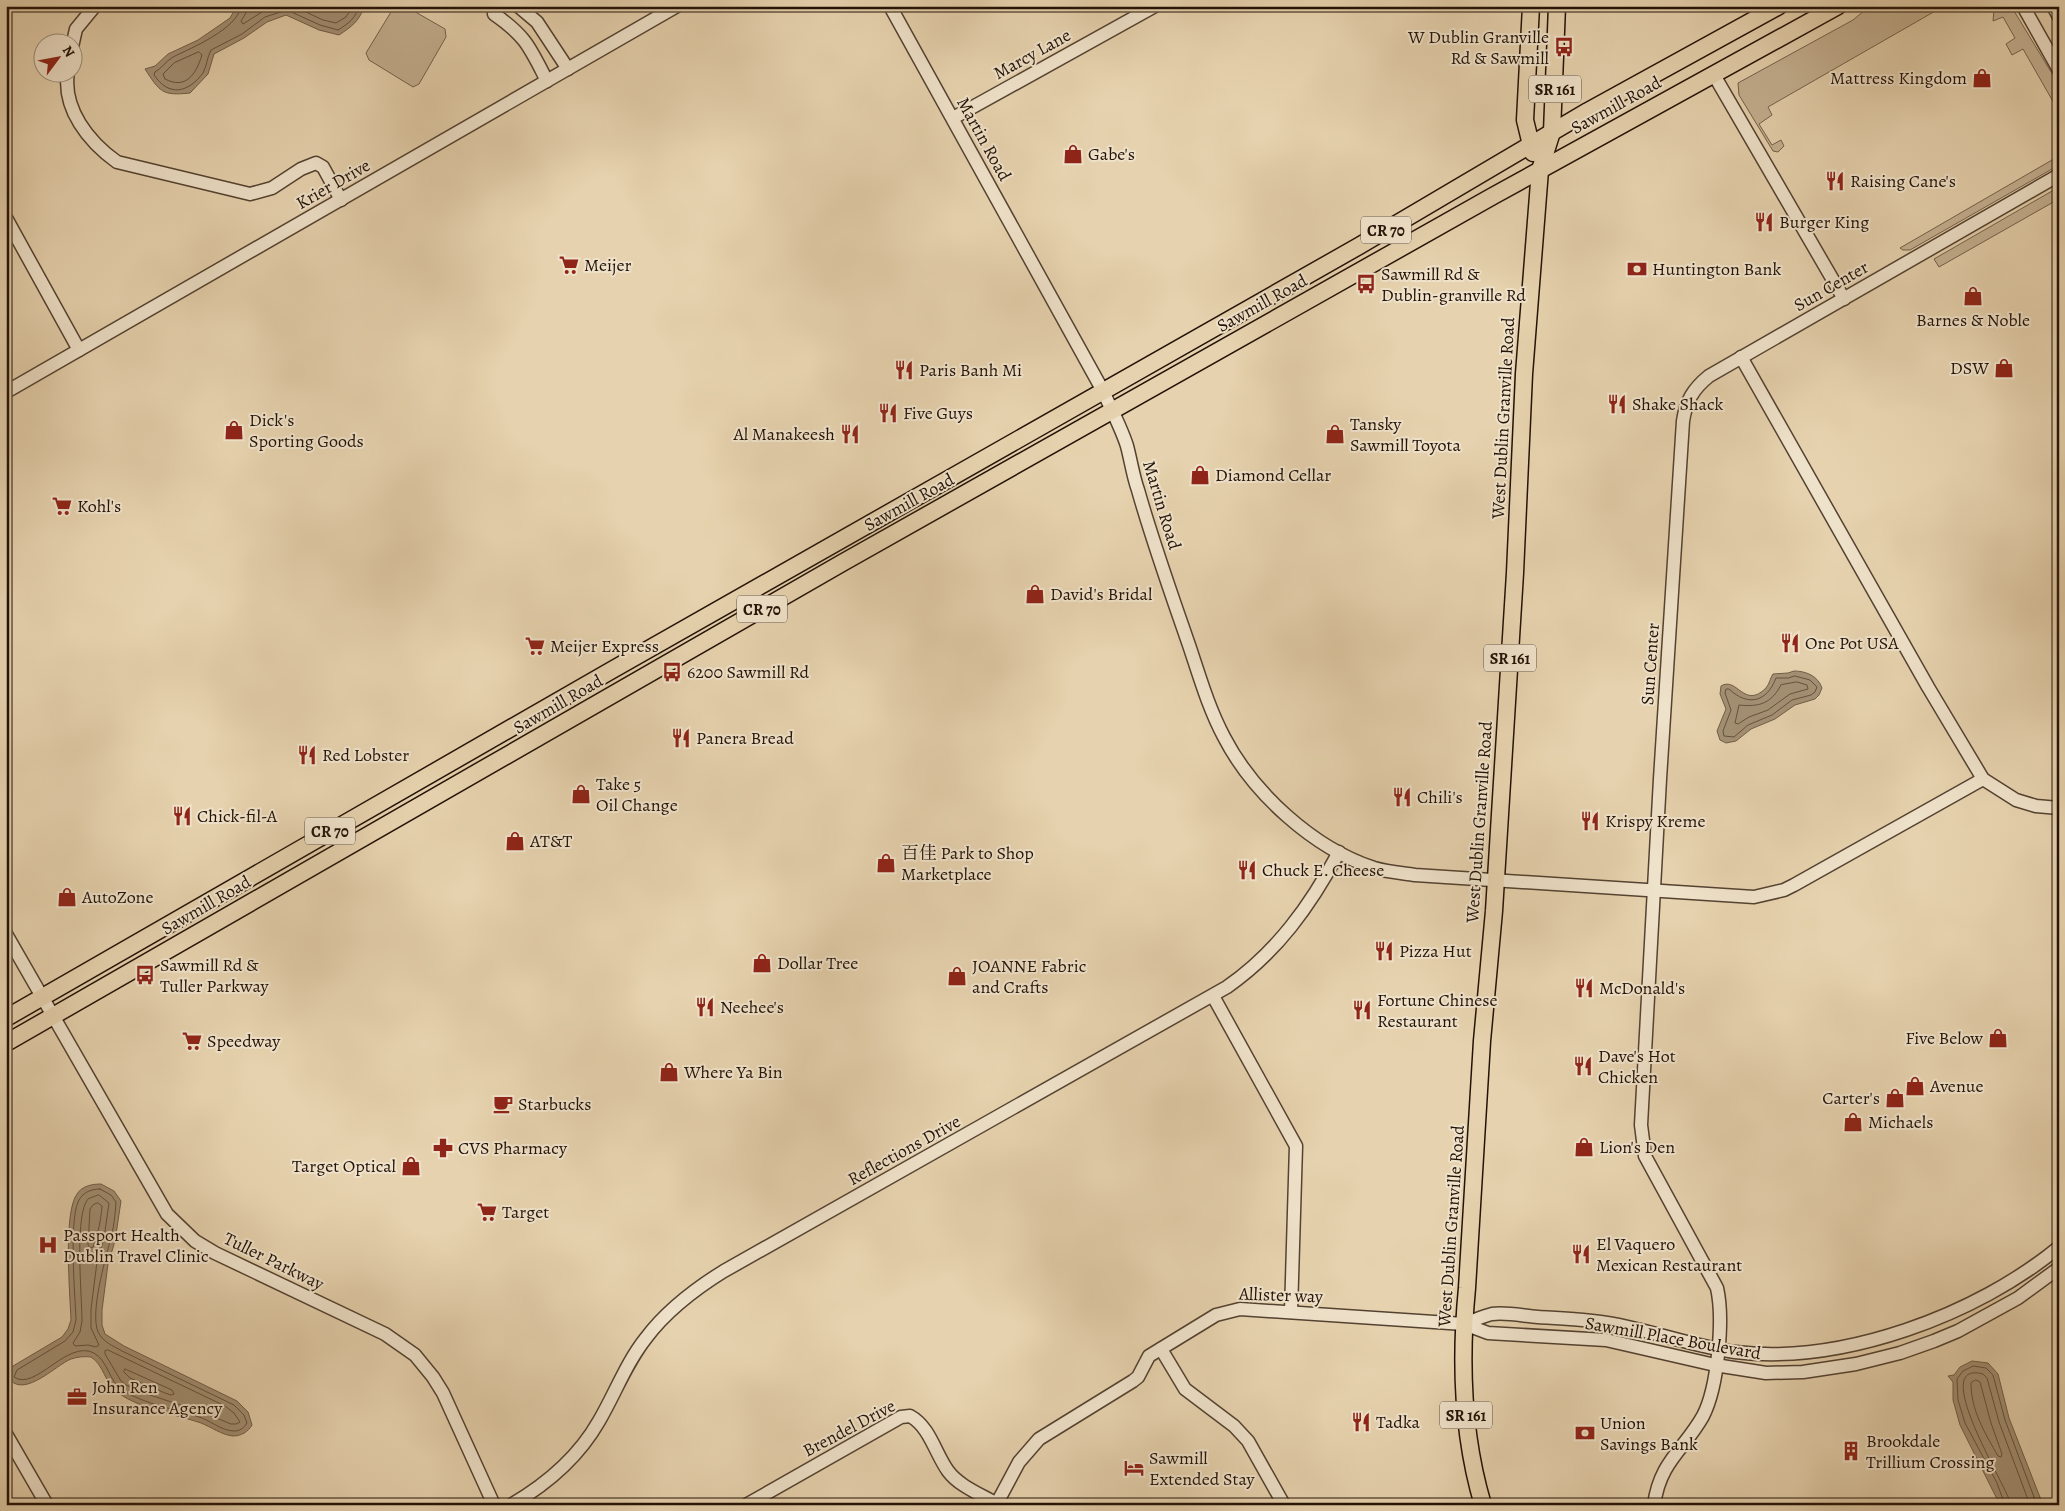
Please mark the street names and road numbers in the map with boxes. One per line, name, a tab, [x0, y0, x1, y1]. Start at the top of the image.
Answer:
street label: Marcy Lane	[989, 23, 1075, 85]
street label: Sawmill Road	[1567, 70, 1666, 140]
road number: SR 161	[1529, 76, 1581, 102]
street label: Martin Road	[951, 93, 1017, 185]
street label: Krier Drive	[291, 153, 375, 215]
road number: CR 70	[1361, 216, 1411, 244]
street label: Sun Center	[1789, 255, 1873, 317]
street label: Sawmill Road	[1213, 268, 1312, 338]
street label: West Dublin Granville Road	[1486, 316, 1520, 520]
street label: Martin Road	[1137, 457, 1187, 553]
street label: Sawmill Road	[860, 467, 959, 537]
road number: CR 70	[737, 596, 787, 622]
street label: Sun Center	[1635, 622, 1665, 706]
road number: SR 161	[1484, 644, 1536, 671]
street label: Sawmill Road	[509, 668, 607, 739]
street label: West Dublin Granville Road	[1460, 720, 1498, 925]
road number: CR 70	[305, 818, 355, 844]
street label: Sawmill Road	[157, 869, 255, 940]
street label: Reflections Drive	[843, 1109, 965, 1191]
street label: West Dublin Granville Road	[1432, 1124, 1470, 1329]
street label: Tuller Parkway	[220, 1226, 329, 1296]
street label: Allister way	[1238, 1282, 1324, 1308]
street label: Sawmill Place Boulevard	[1583, 1311, 1763, 1365]
street label: Brendel Drive	[799, 1394, 899, 1462]
road number: SR 161	[1440, 1402, 1492, 1428]

